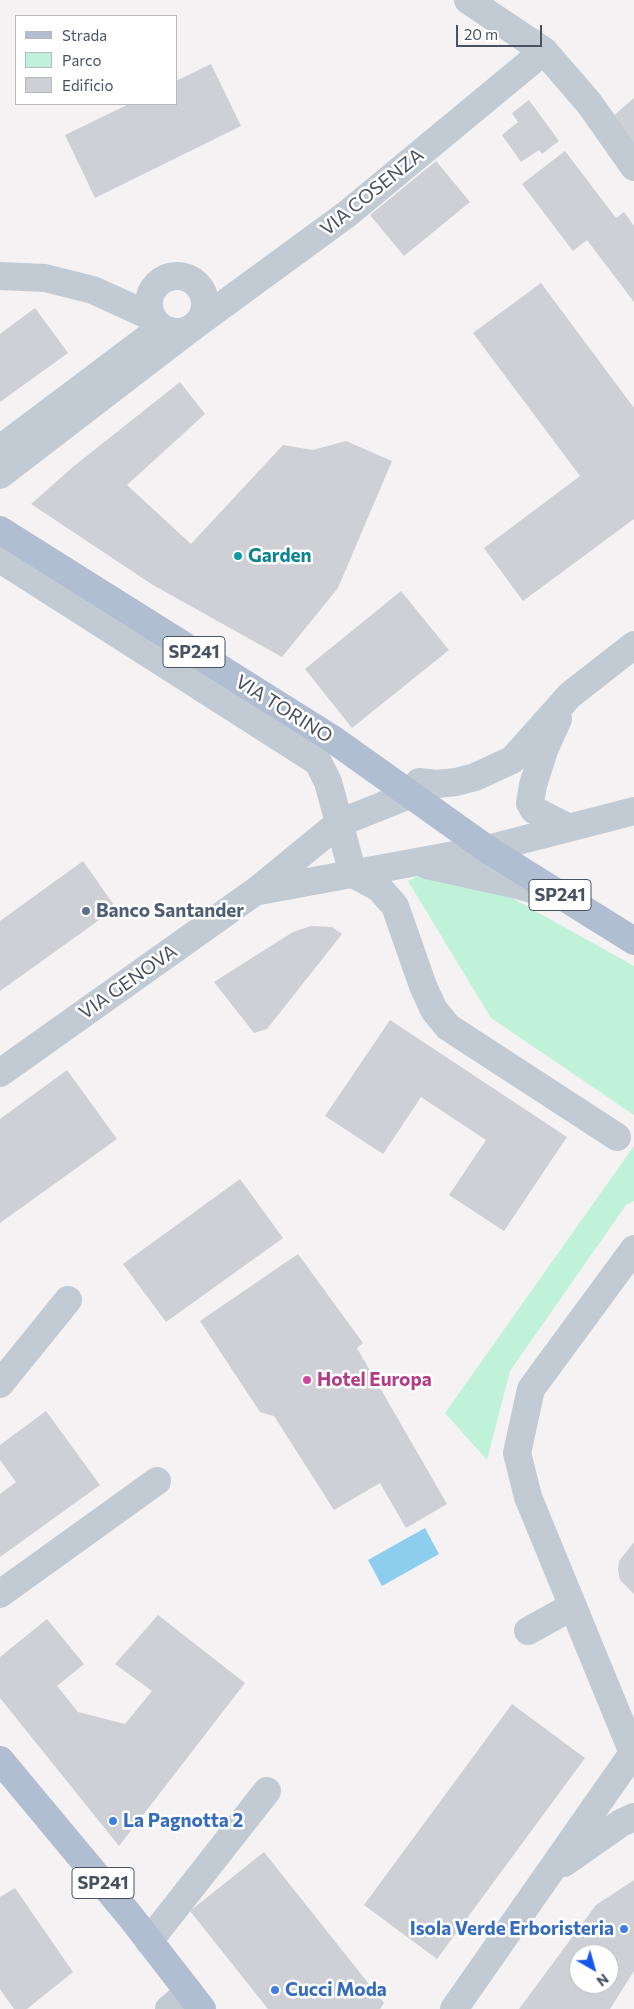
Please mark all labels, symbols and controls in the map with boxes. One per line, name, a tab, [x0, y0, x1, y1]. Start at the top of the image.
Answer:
legend	[15, 15, 178, 105]
scale bar	[459, 15, 545, 47]
text: 20 m	[464, 25, 498, 43]
text: Strada	[62, 26, 107, 44]
text: Parco	[62, 51, 101, 69]
text: Edificio	[62, 76, 113, 94]
street label: VIA COSENZA	[316, 143, 428, 241]
place label: Garden	[248, 545, 312, 567]
marker: Garden	[232, 550, 244, 562]
road number: SP241	[163, 636, 225, 668]
street label: VIA TORINO	[231, 670, 337, 748]
road number: SP241	[529, 880, 591, 910]
place label: Banco Santander	[96, 900, 244, 922]
marker: Banco Santander	[80, 905, 92, 917]
street label: VIA GENOVA	[75, 940, 181, 1024]
place label: Hotel Europa	[317, 1369, 432, 1391]
marker: Hotel Europa	[301, 1374, 313, 1386]
place label: La Pagnotta 2	[123, 1810, 243, 1832]
marker: La Pagnotta 2	[107, 1815, 119, 1827]
road number: SP241	[72, 1868, 134, 1899]
place label: Isola Verde Erboristeria	[410, 1918, 614, 1940]
marker: Isola Verde Erboristeria	[618, 1923, 630, 1935]
north arrow	[569, 1944, 619, 1994]
text: N	[594, 1970, 612, 1990]
place label: Cucci Moda	[285, 1979, 387, 2001]
marker: Cucci Moda	[269, 1984, 281, 1996]

